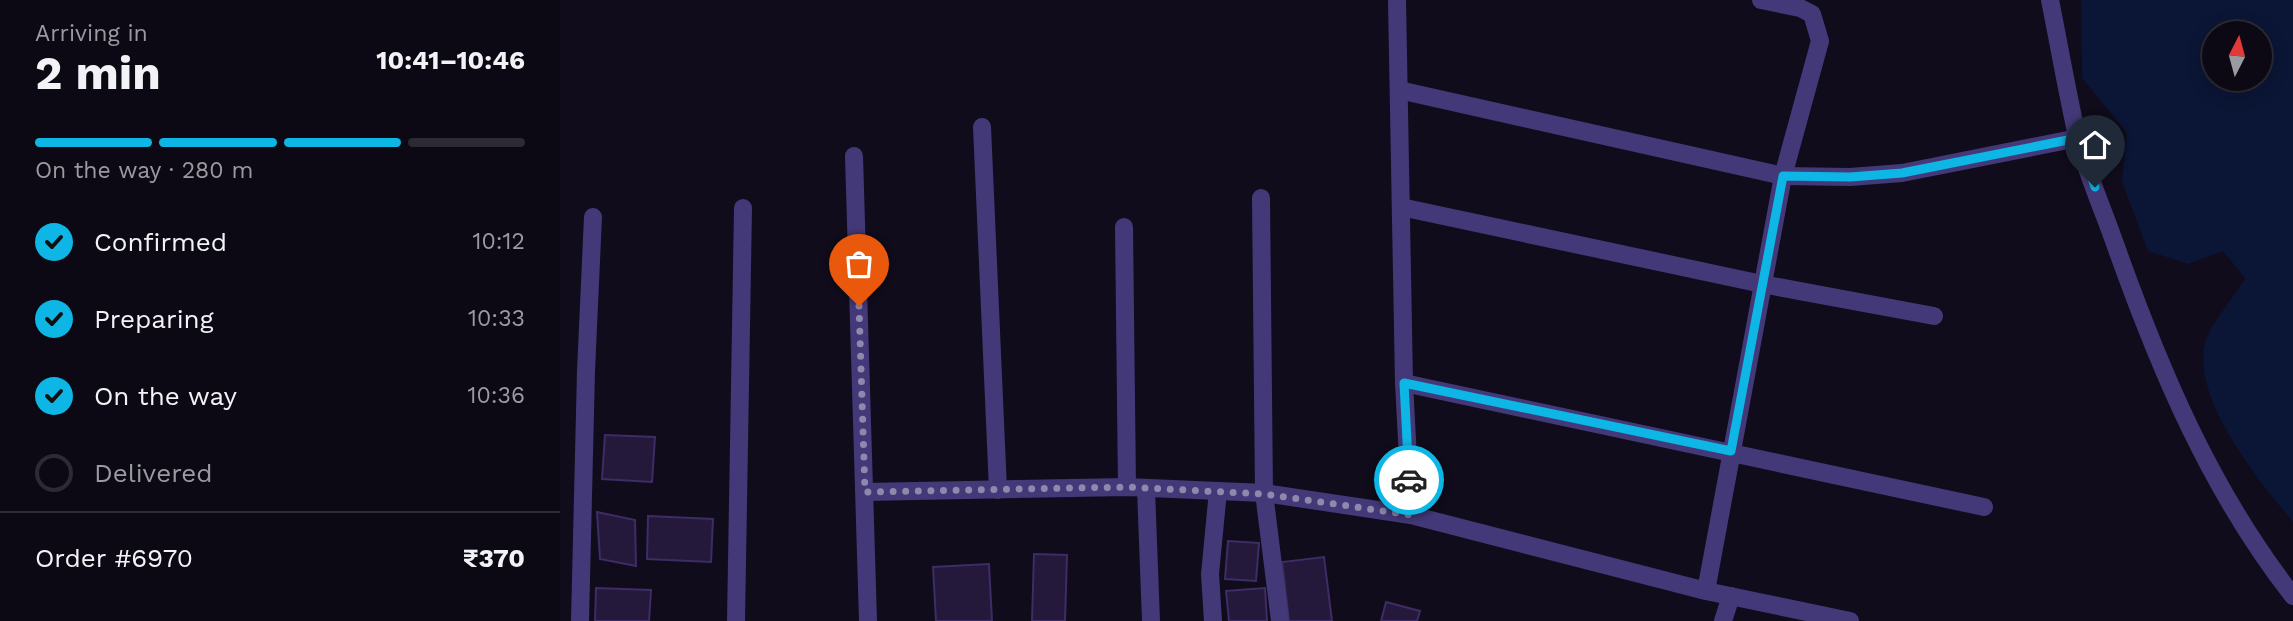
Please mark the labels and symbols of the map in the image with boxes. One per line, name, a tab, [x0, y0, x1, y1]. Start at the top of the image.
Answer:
north arrow	[2202, 21, 2272, 91]
pin	[2065, 115, 2125, 187]
pin	[829, 234, 889, 306]
courier	[1374, 445, 1444, 515]

